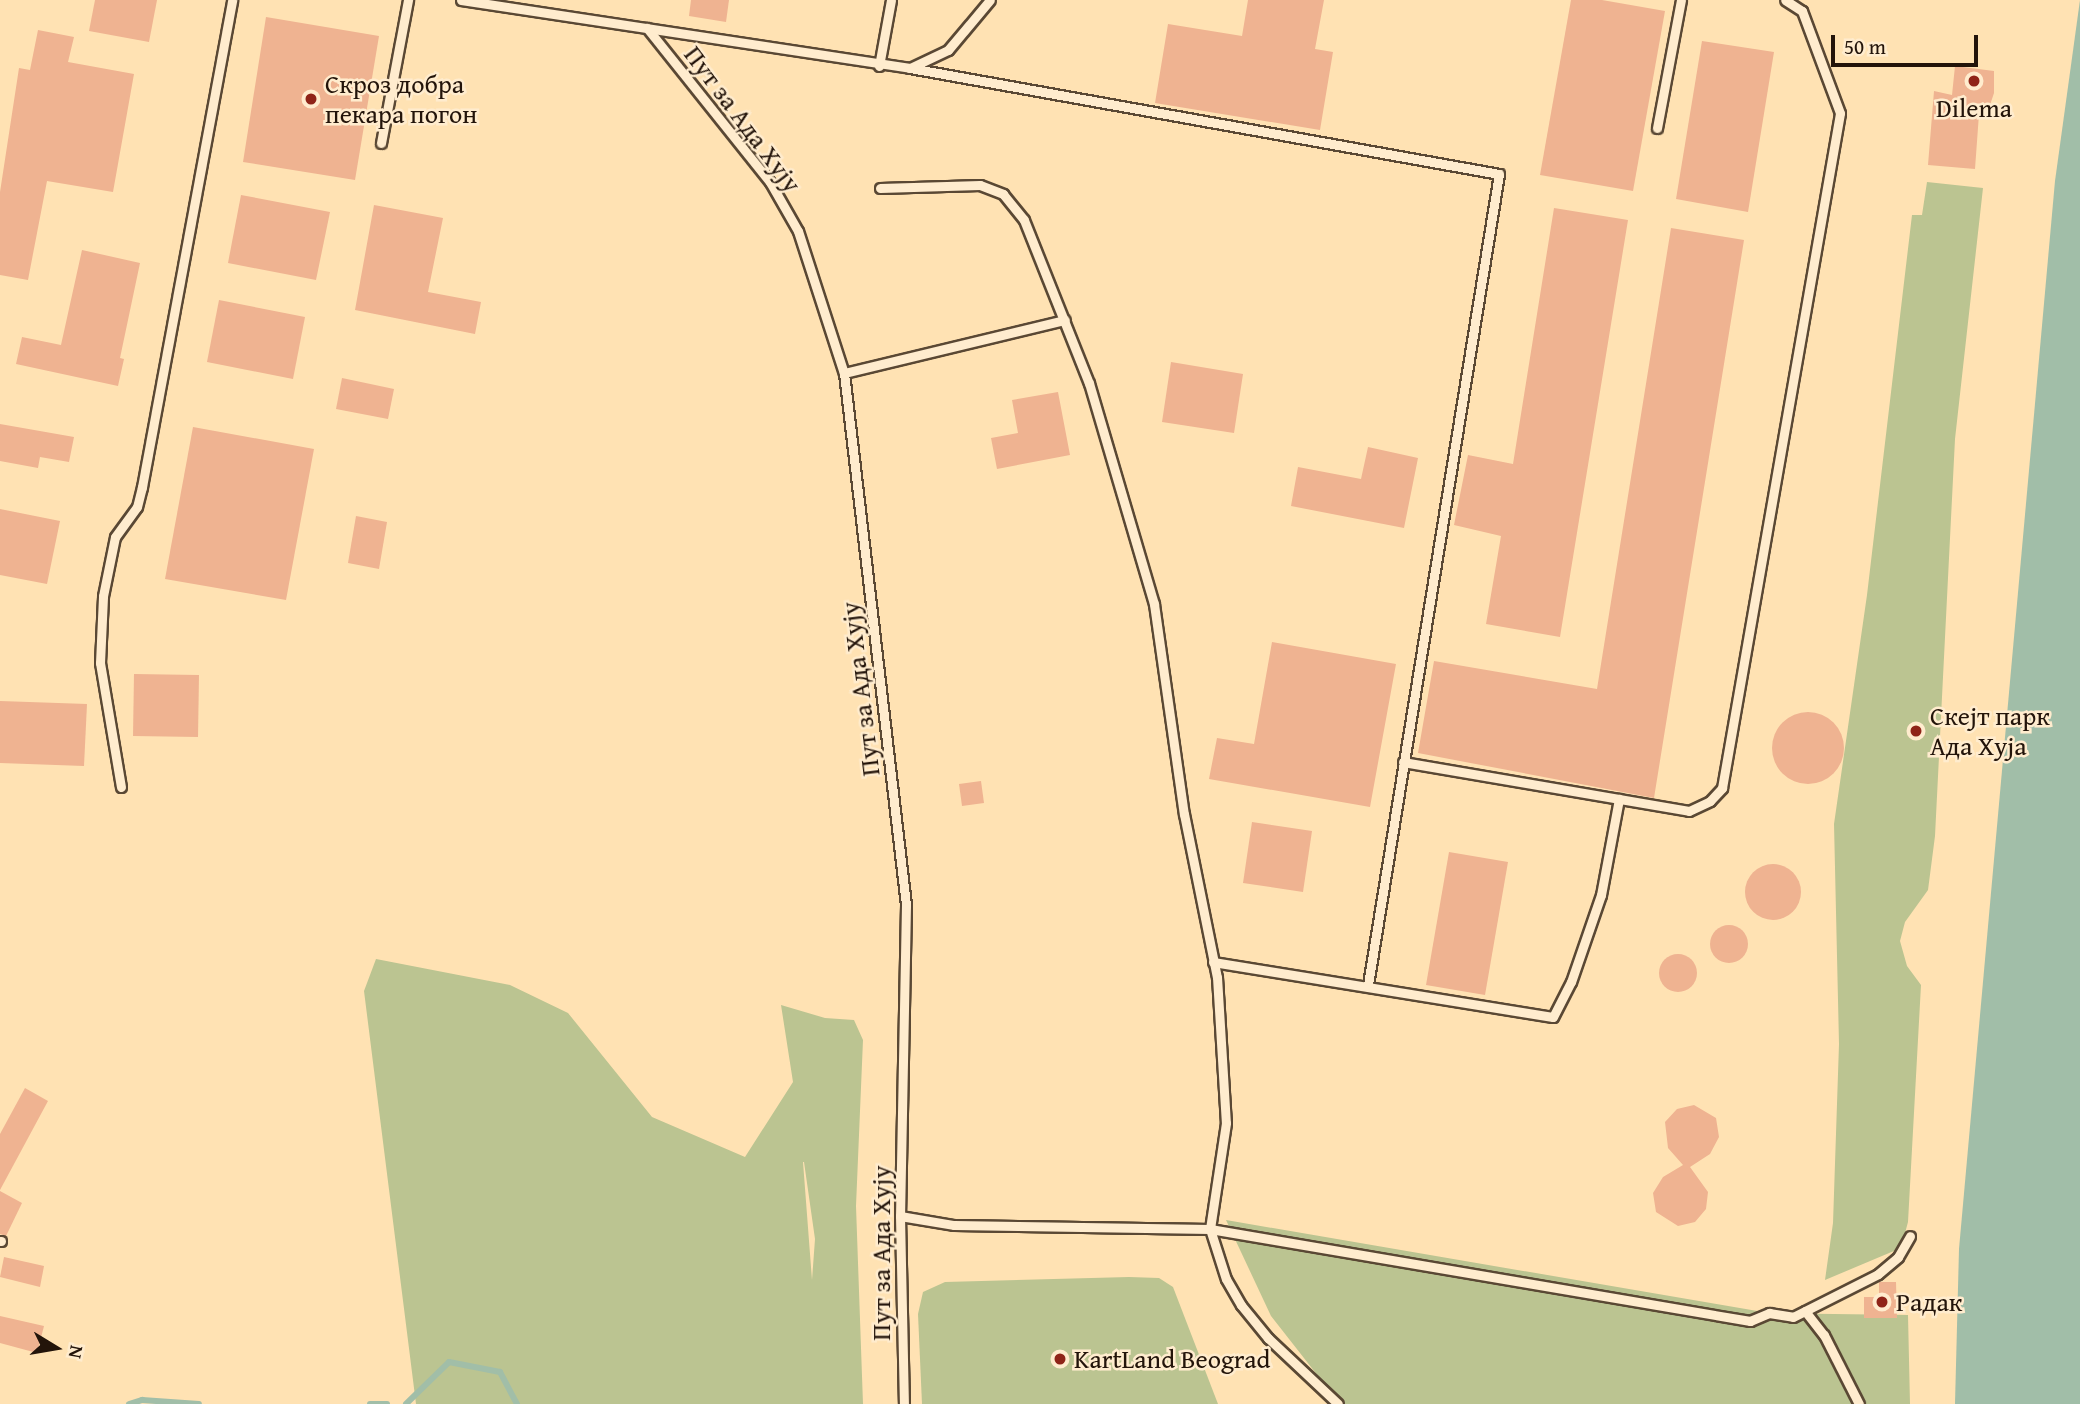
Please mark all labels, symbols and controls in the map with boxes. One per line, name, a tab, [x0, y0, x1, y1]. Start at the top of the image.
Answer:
scale bar	[1835, 21, 1982, 65]
text: 50 m	[1844, 31, 1886, 62]
street label: Пут за Ада Хују	[678, 40, 808, 198]
place label: Скроз добра пекара погон	[325, 68, 477, 130]
marker: Dilema	[1966, 73, 1982, 89]
marker: Скроз добра пекара погон	[303, 91, 319, 107]
place label: Dilema	[1936, 92, 2012, 124]
street label: Пут за Ада Хују	[834, 600, 886, 778]
place label: Скејт парк Ада Хуја	[1930, 700, 2050, 762]
marker: Скејт парк Ада Хуја	[1908, 723, 1924, 739]
street label: Пут за Ада Хују	[865, 1165, 897, 1341]
place label: Радак	[1896, 1286, 1962, 1318]
marker: Радак	[1874, 1294, 1890, 1310]
north arrow	[21, 1313, 91, 1383]
text: N	[62, 1343, 92, 1361]
place label: KartLand Beograd	[1074, 1343, 1270, 1375]
marker: KartLand Beograd	[1052, 1351, 1068, 1367]

